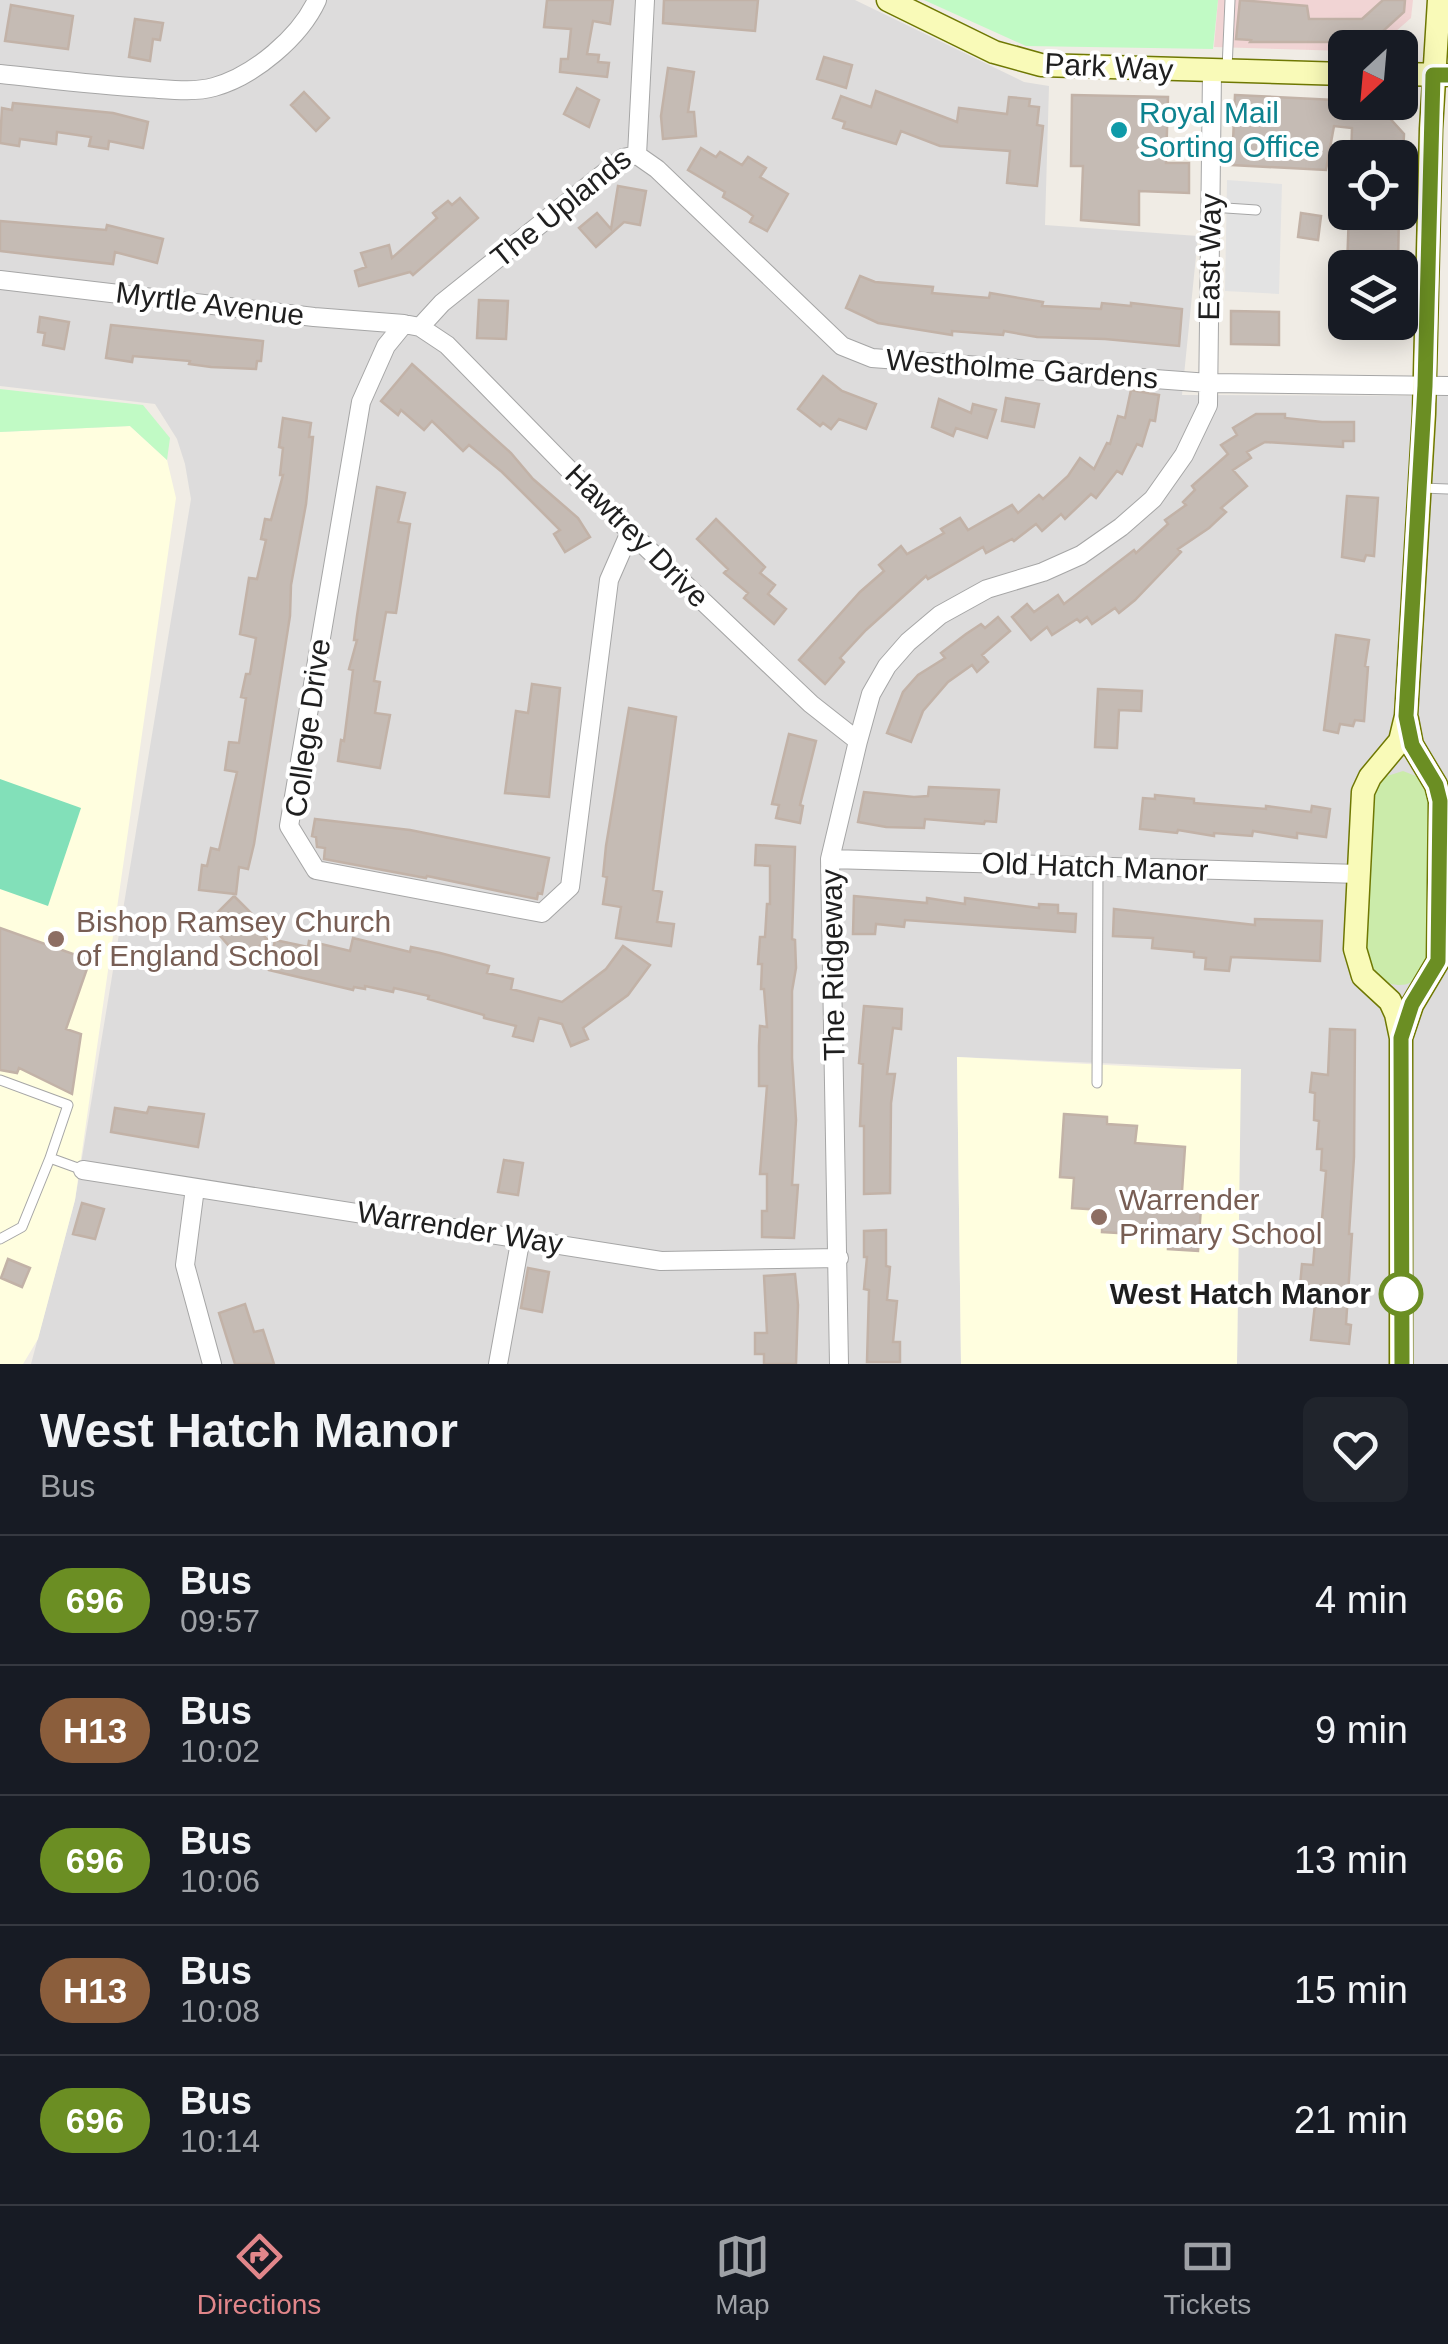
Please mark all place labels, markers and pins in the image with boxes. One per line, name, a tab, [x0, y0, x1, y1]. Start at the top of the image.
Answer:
place label: Royal Mail Sorting Office	[1139, 96, 1320, 163]
marker: Royal Mail Sorting Office	[1108, 119, 1130, 141]
place label: Bishop Ramsey Church of England School	[76, 905, 391, 972]
marker: Bishop Ramsey Church of England School	[45, 928, 67, 950]
place label: Warrender Primary School	[1119, 1183, 1322, 1250]
marker: Warrender Primary School	[1088, 1206, 1110, 1228]
marker: West Hatch Manor	[1380, 1273, 1422, 1315]
place label: West Hatch Manor	[1110, 1277, 1371, 1310]

